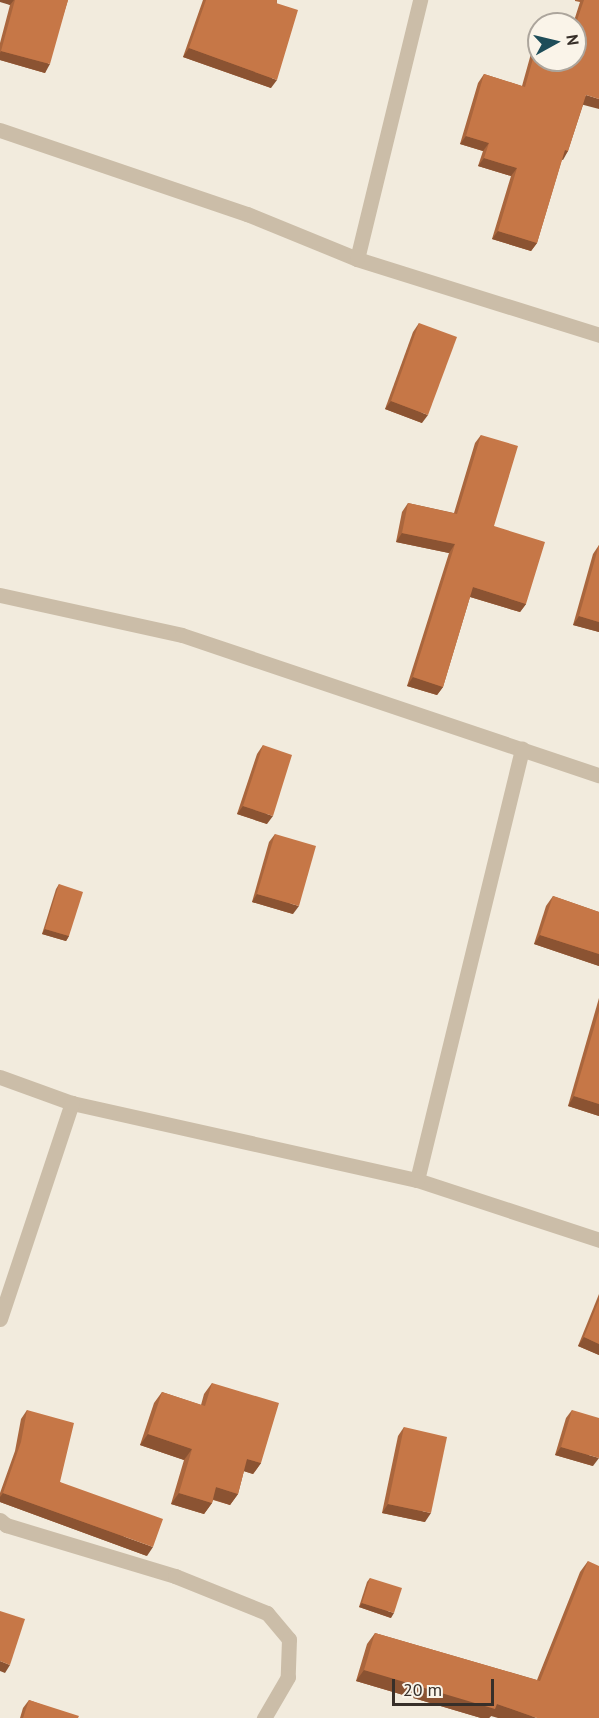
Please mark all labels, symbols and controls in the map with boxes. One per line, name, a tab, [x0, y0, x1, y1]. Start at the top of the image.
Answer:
north arrow	[527, 12, 587, 72]
text: N	[562, 33, 583, 46]
scale bar	[395, 1667, 497, 1705]
text: 20 m	[403, 1678, 442, 1701]

